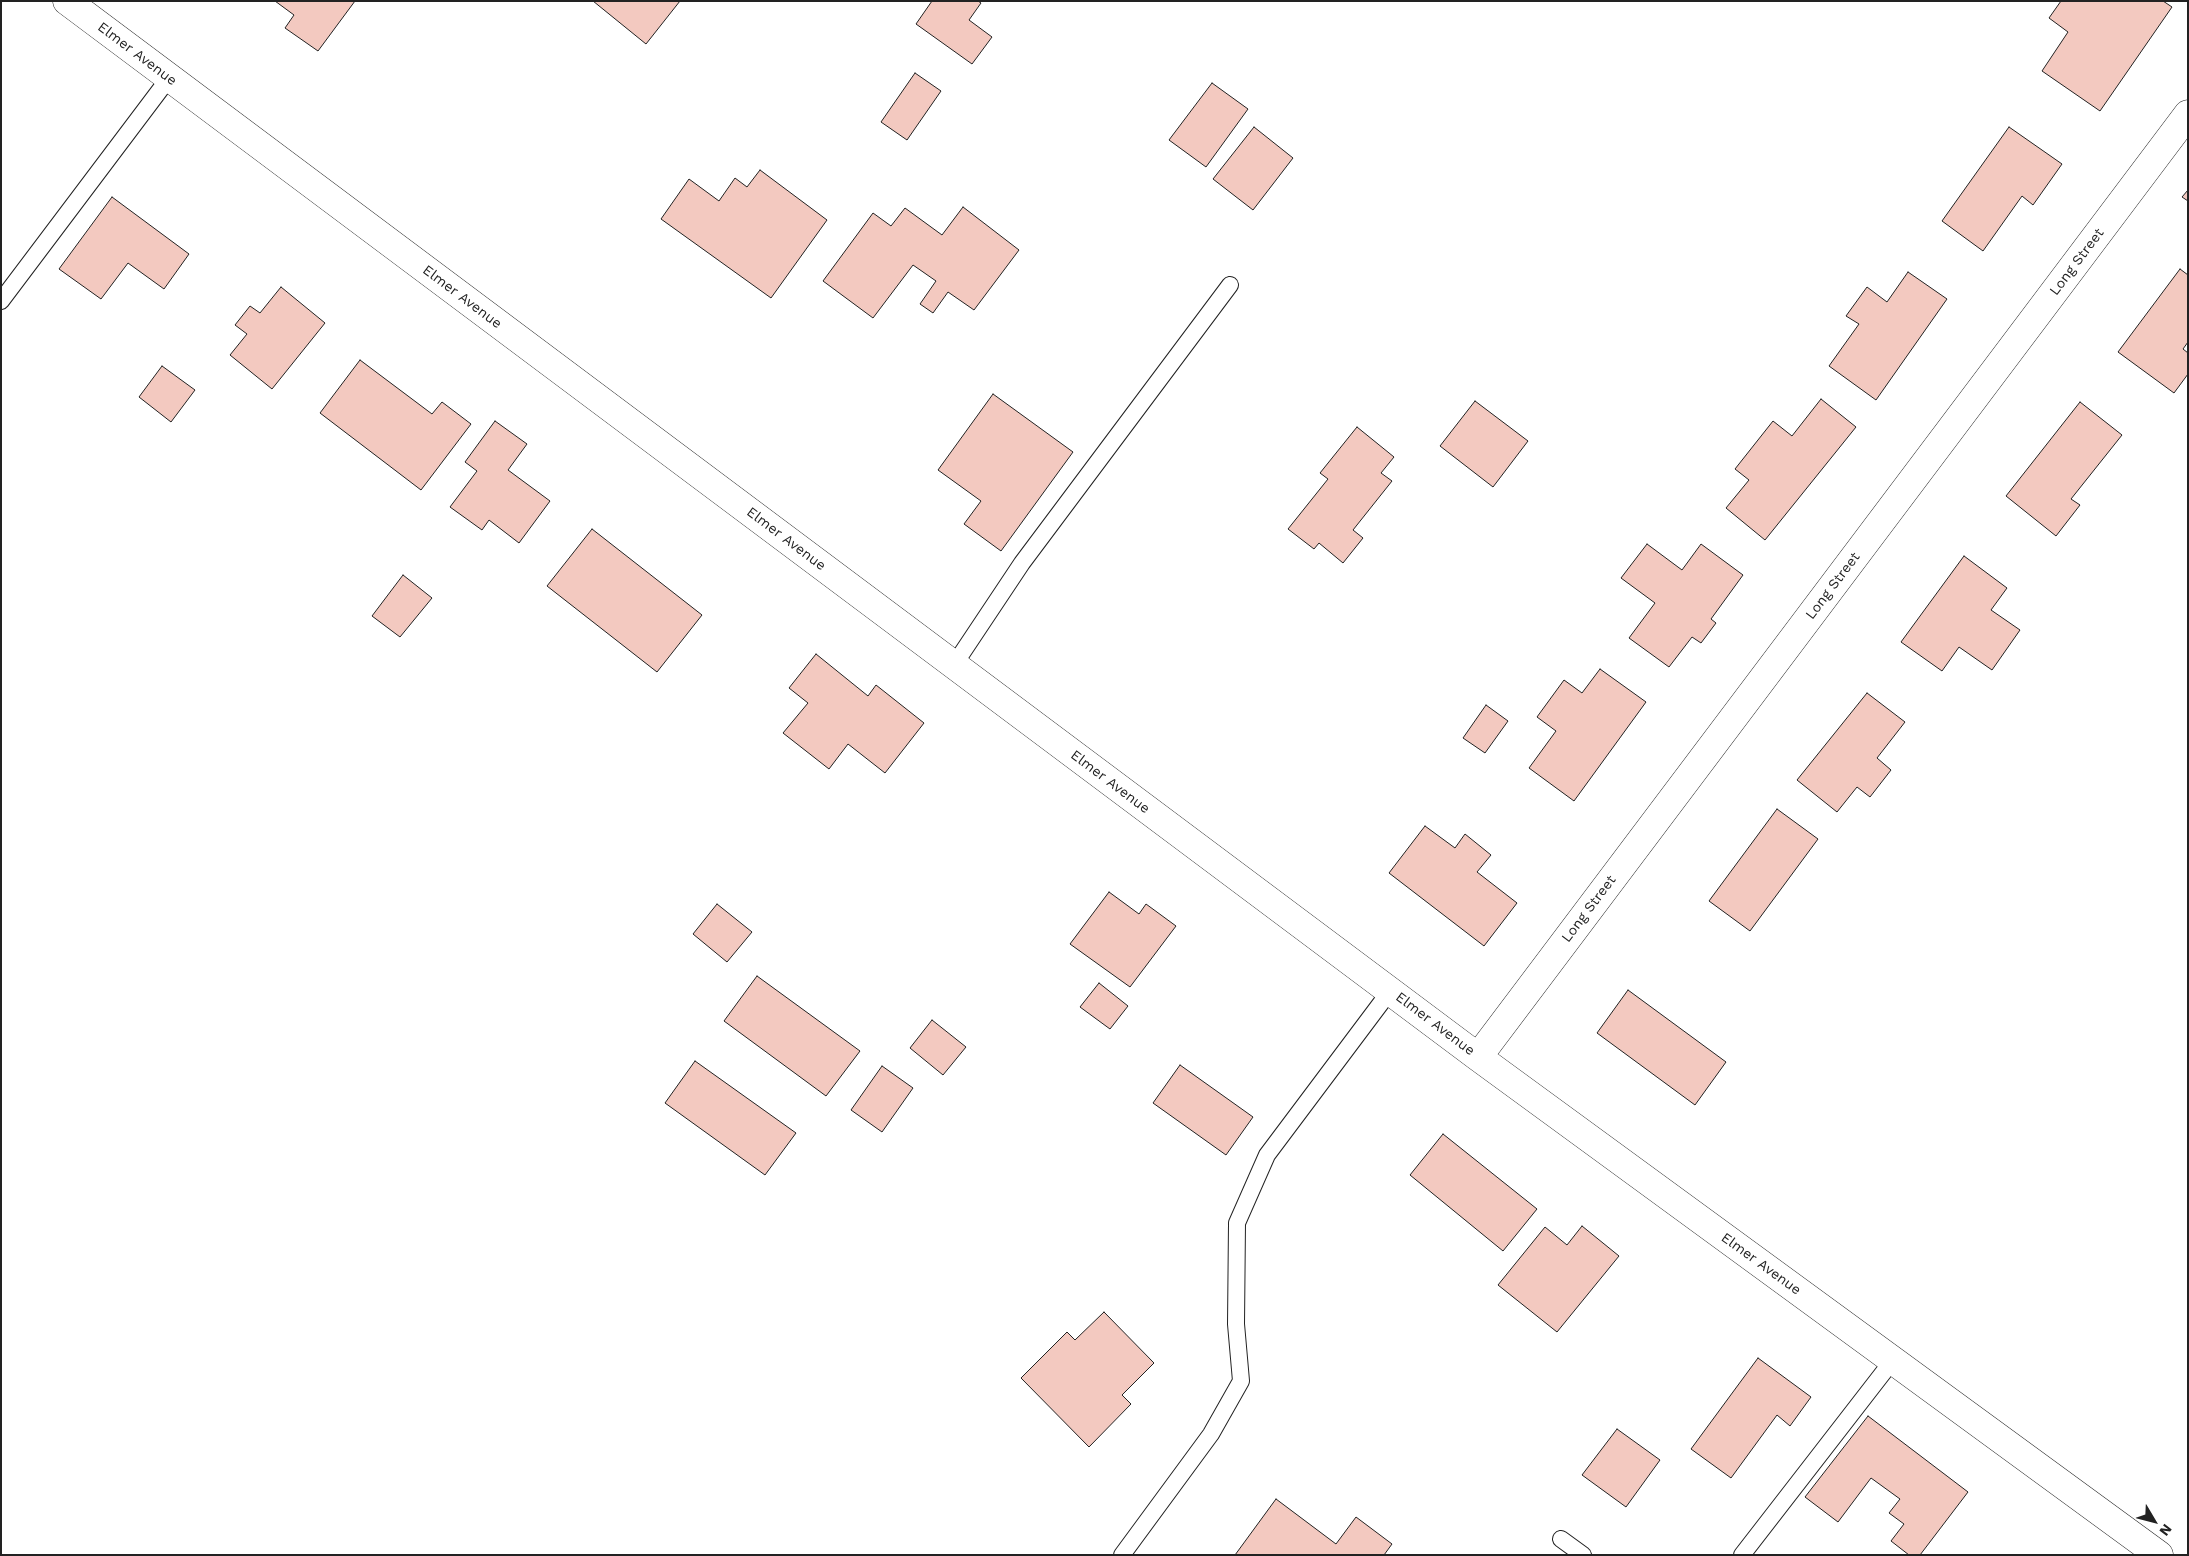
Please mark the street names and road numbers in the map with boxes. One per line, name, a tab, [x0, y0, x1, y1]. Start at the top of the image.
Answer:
street label: Elmer Avenue	[94, 19, 180, 89]
street label: Long Street	[2046, 225, 2108, 299]
street label: Elmer Avenue	[419, 262, 505, 332]
street label: Elmer Avenue	[743, 504, 829, 574]
street label: Long Street	[1802, 549, 1864, 623]
street label: Elmer Avenue	[1067, 747, 1153, 817]
street label: Long Street	[1558, 872, 1620, 946]
street label: Elmer Avenue	[1392, 989, 1478, 1059]
street label: Elmer Avenue	[1718, 1229, 1804, 1299]

